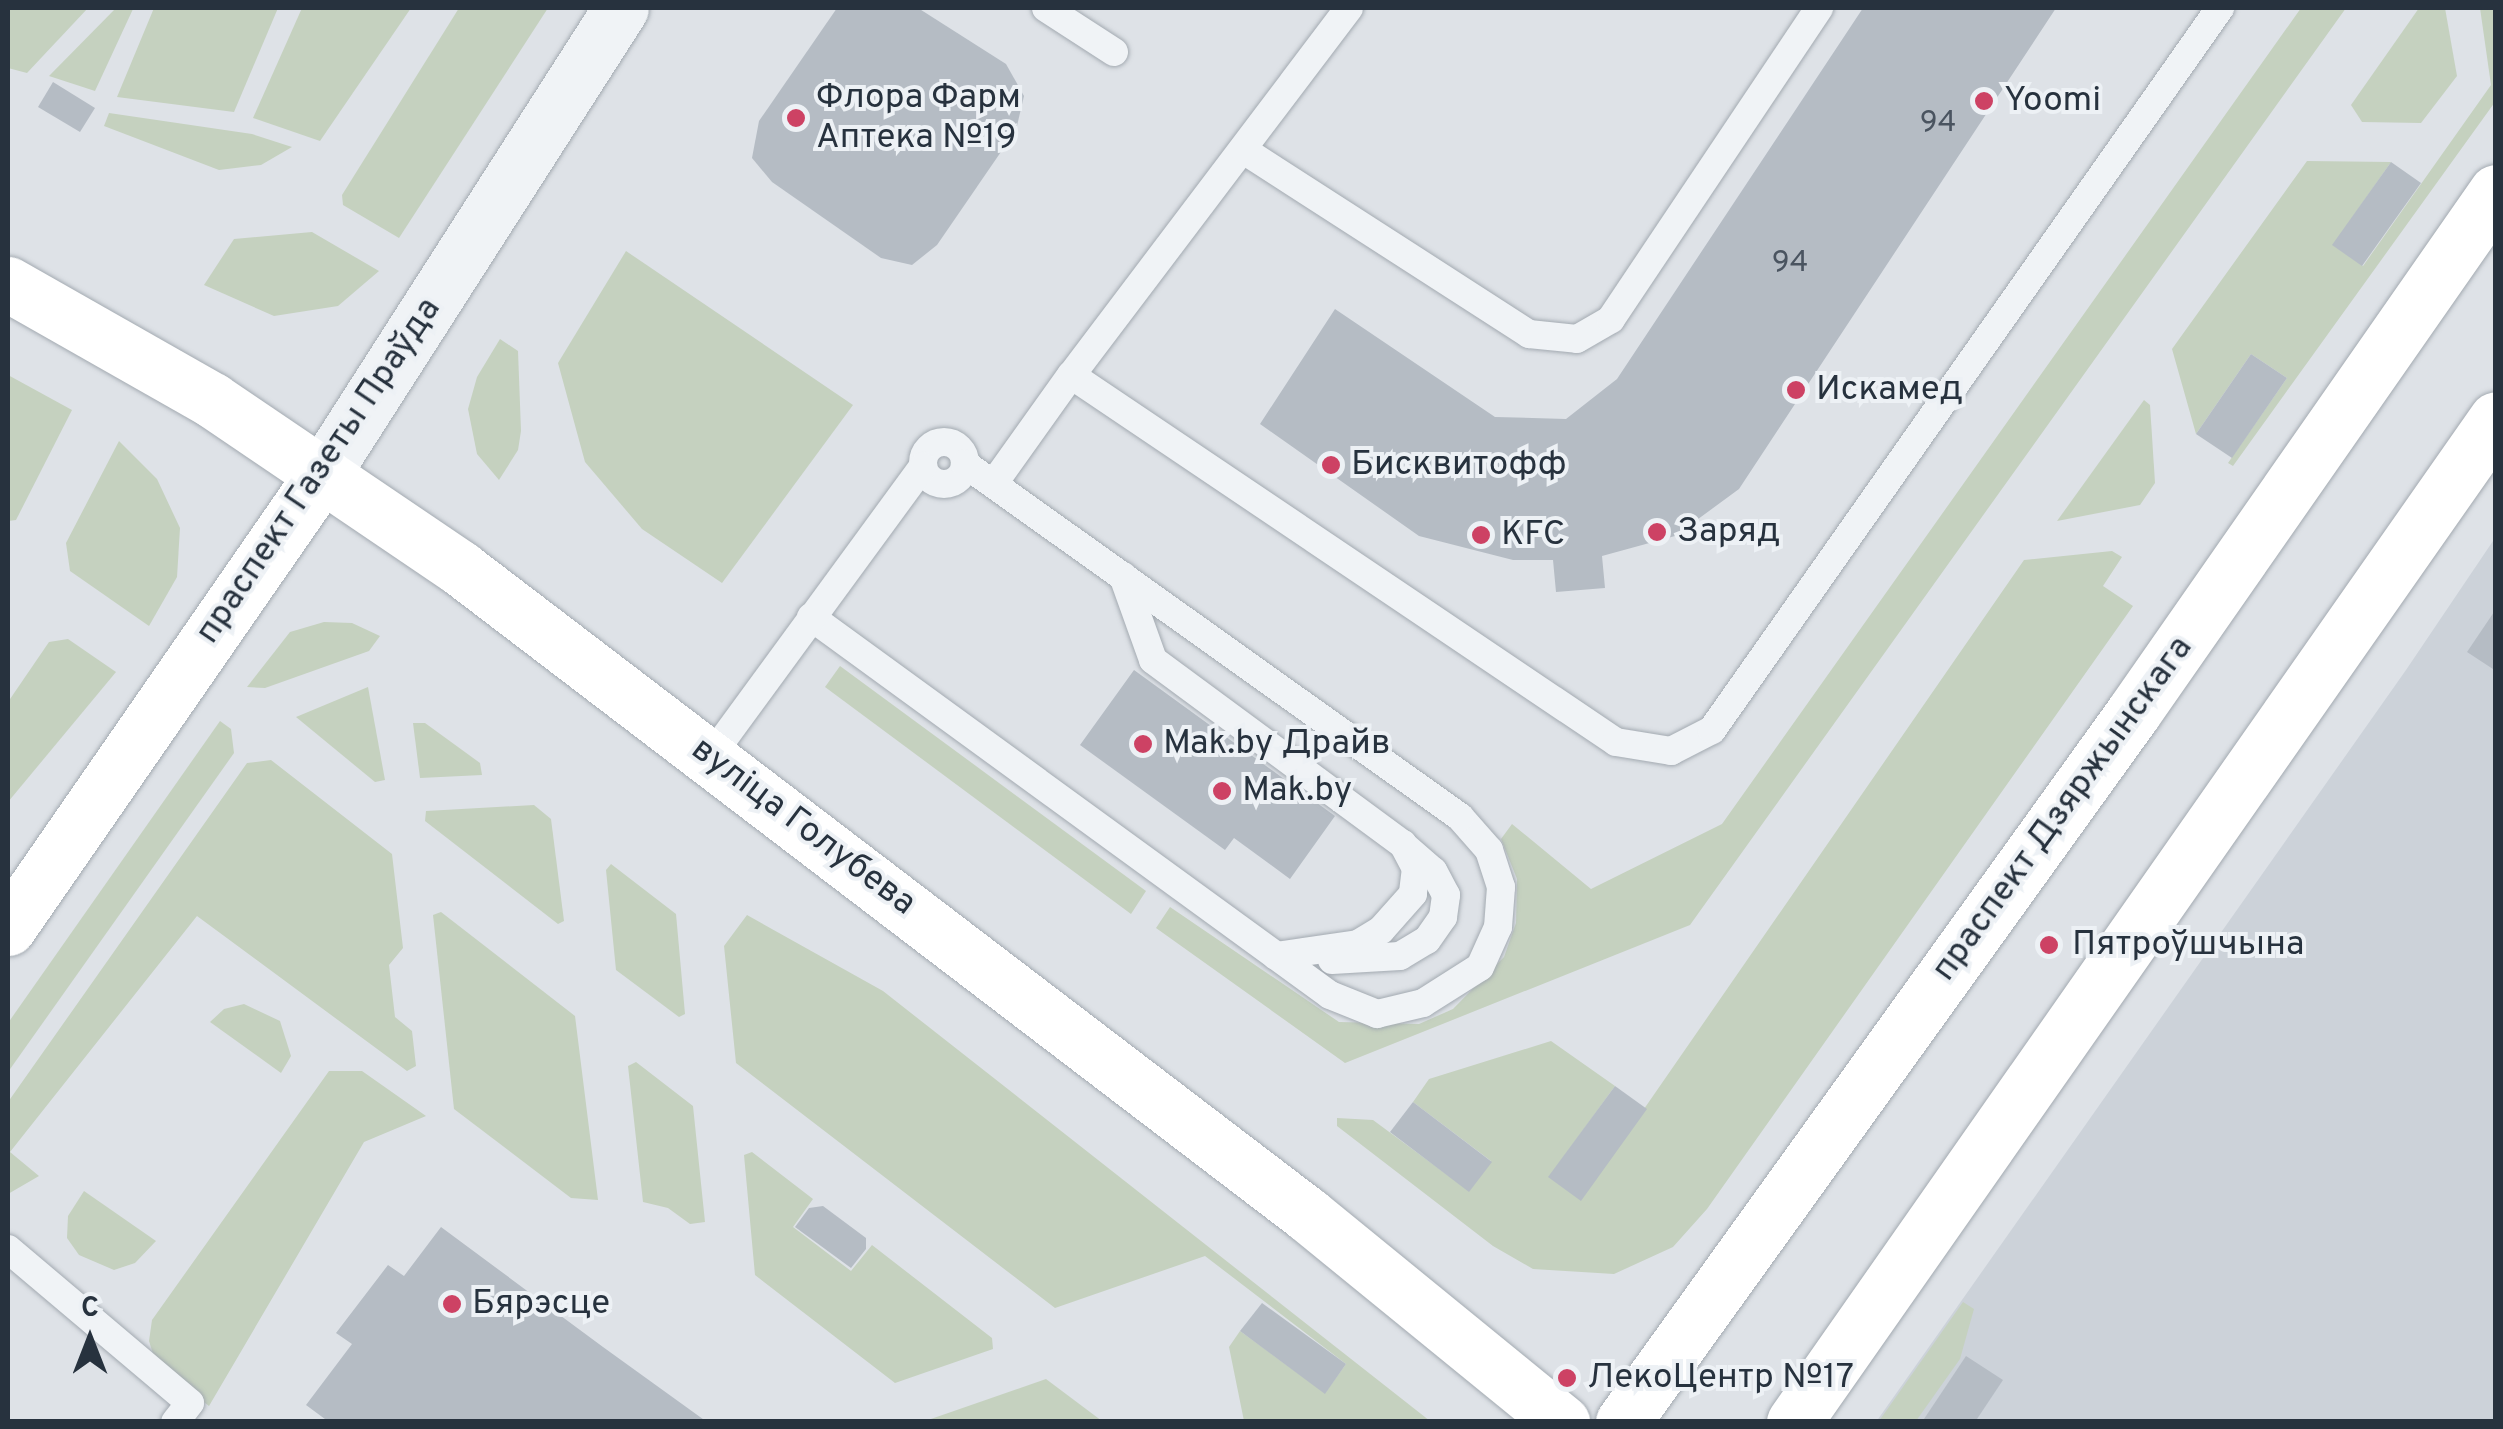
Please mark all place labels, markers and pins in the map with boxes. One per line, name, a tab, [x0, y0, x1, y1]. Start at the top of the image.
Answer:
place label: Флора Фарм Аптека №19	[816, 77, 1021, 159]
place label: Yoomi	[2004, 80, 2101, 122]
marker: Yoomi	[1973, 90, 1995, 112]
marker: Флора Фарм Аптека №19	[785, 107, 807, 129]
place label: Искамед	[1816, 369, 1963, 411]
marker: Искамед	[1785, 379, 1807, 401]
place label: Бисквитофф	[1351, 444, 1567, 486]
marker: Бисквитофф	[1320, 454, 1342, 476]
place label: Заряд	[1677, 511, 1780, 553]
place label: KFC	[1501, 514, 1565, 556]
marker: Заряд	[1646, 521, 1668, 543]
marker: KFC	[1470, 524, 1492, 546]
place label: Маk.by Драйв	[1163, 723, 1390, 765]
marker: Маk.by Драйв	[1132, 733, 1154, 755]
place label: Mak.by	[1242, 770, 1352, 812]
marker: Mak.by	[1211, 780, 1233, 802]
place label: Пятроўшчына	[2072, 924, 2304, 966]
marker: Пятроўшчына	[2036, 932, 2062, 958]
place label: Бярэсце	[472, 1283, 610, 1325]
marker: Бярэсце	[441, 1293, 463, 1315]
place label: ЛекоЦентр №17	[1587, 1357, 1854, 1399]
marker: ЛекоЦентр №17	[1556, 1367, 1578, 1389]

